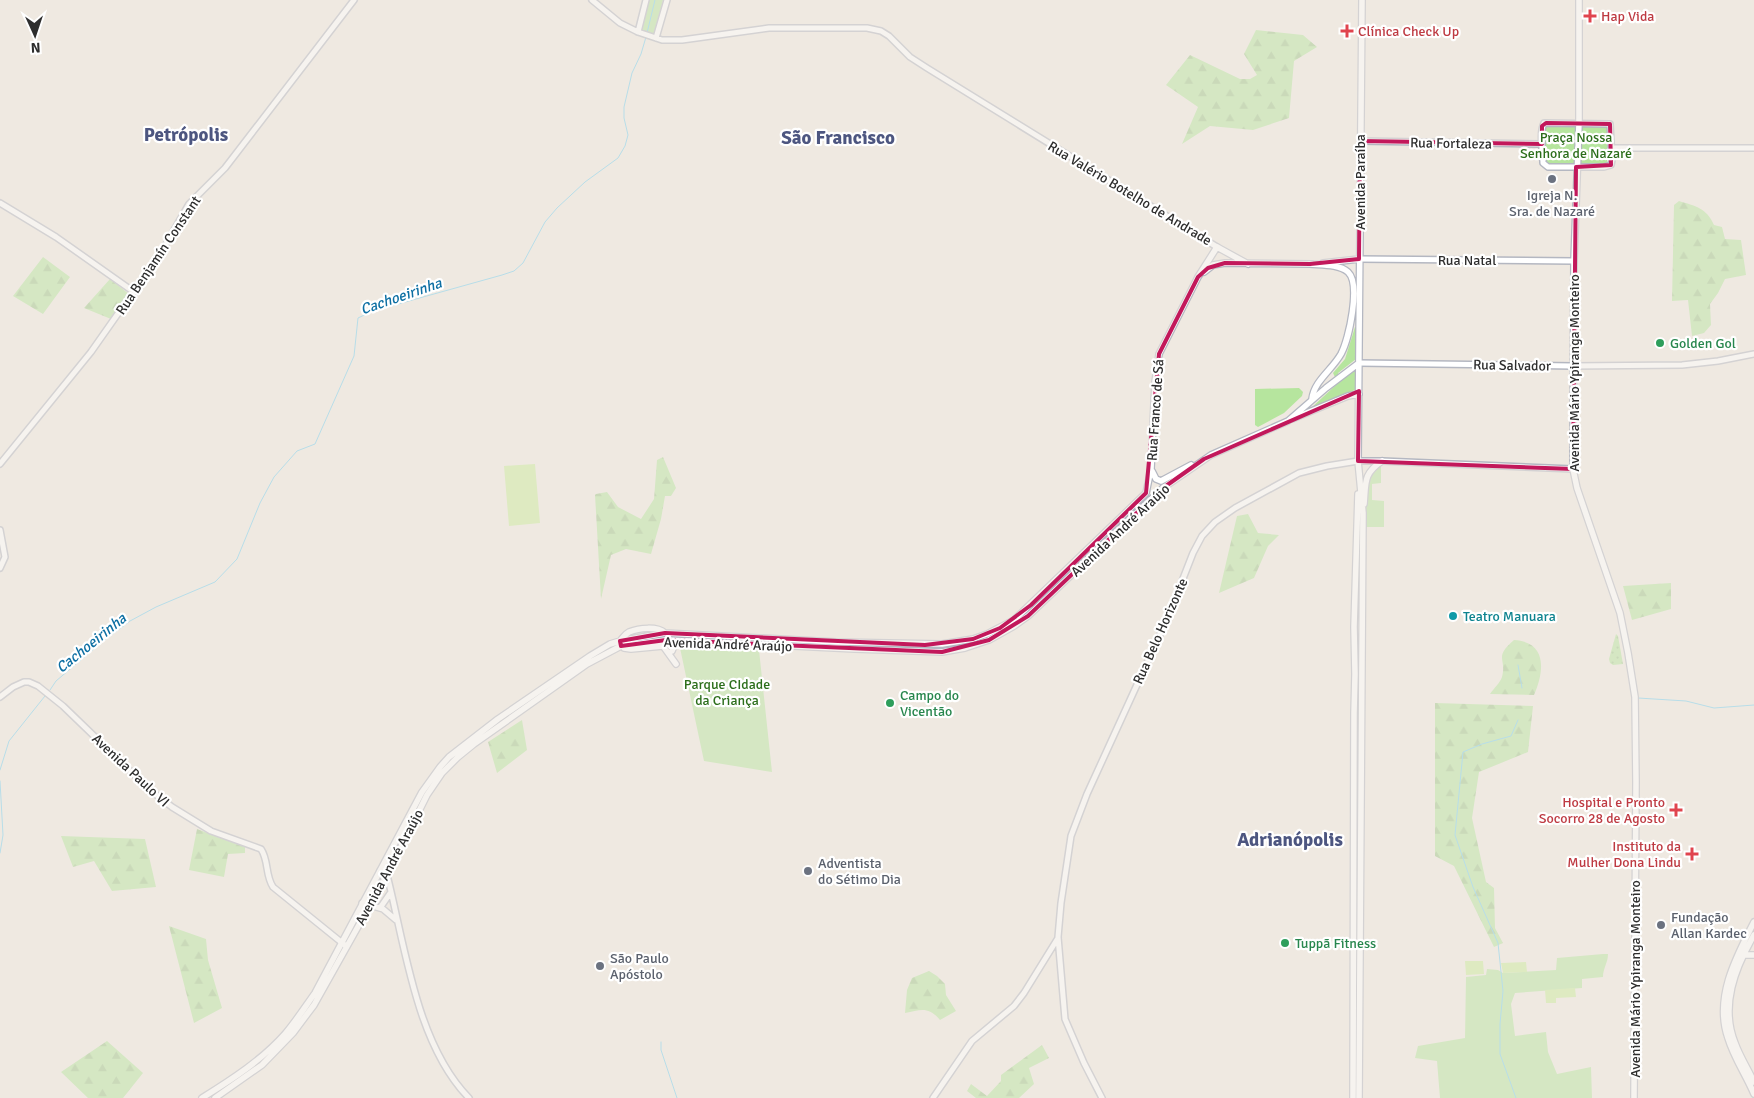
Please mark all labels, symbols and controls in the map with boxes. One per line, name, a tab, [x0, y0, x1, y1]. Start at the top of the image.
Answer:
place label: Hap Vida	[1601, 8, 1654, 25]
marker: Hap Vida	[1583, 9, 1597, 23]
north arrow	[10, 10, 60, 60]
place label: Clínica Check Up	[1358, 23, 1459, 40]
marker: Clínica Check Up	[1340, 24, 1354, 38]
text: N	[30, 39, 41, 56]
district label: Petrópolis	[144, 123, 228, 147]
district label: São Francisco	[781, 126, 895, 150]
park label: Praça Nossa Senhora de Nazaré	[1520, 129, 1632, 162]
street label: Avenida Paraíba	[1352, 134, 1369, 230]
street label: Rua Fortaleza	[1410, 134, 1492, 153]
street label: Rua Valério Botelho de Andrade	[1045, 138, 1215, 249]
marker: Igreja N. Sra. de Nazaré	[1546, 173, 1558, 185]
place label: Igreja N. Sra. de Nazaré	[1509, 187, 1595, 220]
street label: Rua Benjamín Constant	[112, 193, 205, 318]
street label: Rua Natal	[1438, 252, 1496, 269]
water label: Cachoeirinha	[358, 274, 444, 318]
street label: Avenida Mário Ypiranga Monteiro	[1566, 274, 1583, 472]
place label: Golden Gol	[1670, 335, 1736, 352]
marker: Golden Gol	[1654, 337, 1666, 349]
street label: Rua Salvador	[1473, 356, 1552, 375]
street label: Rua Franco de Sá	[1143, 359, 1168, 461]
street label: Avenida André Araújo	[1068, 480, 1173, 580]
street label: Rua Belo Horizonte	[1129, 575, 1191, 687]
place label: Teatro Manuara	[1463, 608, 1556, 625]
water label: Cachoeirinha	[52, 609, 130, 677]
marker: Teatro Manuara	[1447, 610, 1459, 622]
street label: Avenida André Araújo	[663, 634, 793, 655]
park label: Parque CIdade da Criança	[684, 676, 770, 709]
place label: Campo do Vicentão	[900, 687, 959, 720]
marker: Campo do Vicentão	[884, 697, 896, 709]
street label: Avenida Paulo VI	[89, 730, 173, 810]
place label: Hospital e Pronto Socorro 28 de Agosto	[1539, 794, 1665, 827]
marker: Hospital e Pronto Socorro 28 de Agosto	[1669, 803, 1683, 817]
street label: Avenida André Araújo	[352, 806, 427, 928]
district label: Adrianópolis	[1237, 828, 1343, 852]
place label: Instituto da Mulher Dona Lindu	[1567, 838, 1681, 871]
marker: Instituto da Mulher Dona Lindu	[1685, 847, 1699, 861]
place label: Adventista do Sétimo Dia	[818, 855, 901, 888]
marker: Adventista do Sétimo Dia	[802, 865, 814, 877]
street label: Avenida Mário Ypiranga Monteiro	[1627, 880, 1644, 1078]
place label: Fundação Allan Kardec	[1671, 909, 1747, 942]
marker: Fundação Allan Kardec	[1655, 919, 1667, 931]
place label: Tuppã Fitness	[1295, 935, 1376, 952]
marker: Tuppã Fitness	[1279, 937, 1291, 949]
place label: São Paulo Apóstolo	[610, 950, 669, 983]
marker: São Paulo Apóstolo	[594, 960, 606, 972]

